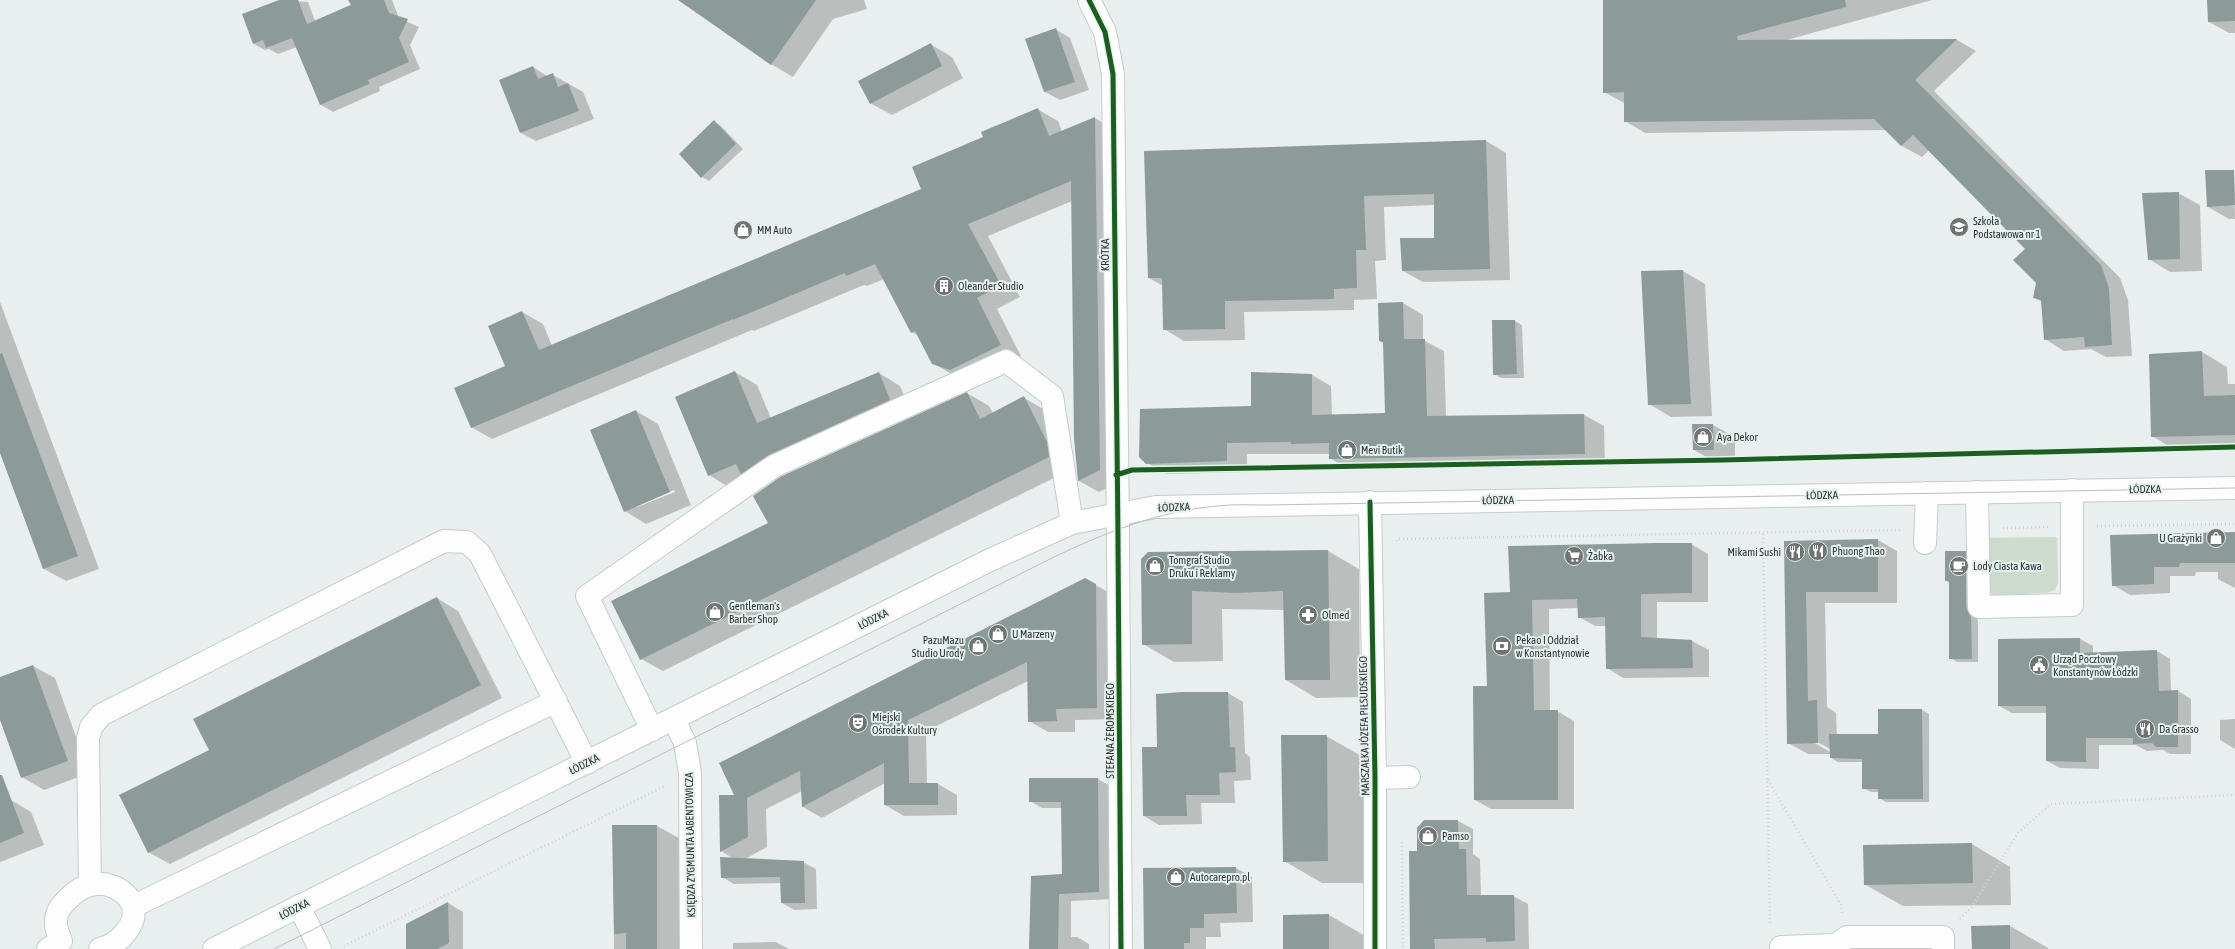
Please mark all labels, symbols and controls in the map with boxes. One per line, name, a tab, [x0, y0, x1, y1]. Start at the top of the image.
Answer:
place label: Szkoła Podstawowa nr 1	[1973, 215, 2041, 240]
school or university icon: Szkoła Podstawowa nr 1	[1948, 216, 1970, 238]
shop icon: MM Auto	[732, 219, 754, 241]
place label: MM Auto	[757, 224, 792, 236]
street label: KRÓTKA	[1099, 238, 1111, 271]
building icon: Oleander Studio	[933, 275, 955, 297]
place label: Oleander Studio	[958, 280, 1024, 292]
shop icon: Aya Dekor	[1692, 426, 1714, 448]
place label: Aya Dekor	[1717, 431, 1758, 443]
shop icon: Mevi Butik	[1336, 439, 1358, 461]
place label: Mevi Butik	[1361, 444, 1403, 456]
street label: ŁÓDZKA	[2129, 483, 2162, 495]
street label: ŁÓDZKA	[1806, 489, 1839, 501]
street label: ŁÓDZKA	[1482, 494, 1515, 506]
street label: ŁÓDZKA	[1158, 500, 1191, 514]
shop icon: U Grażynki	[2205, 527, 2227, 549]
place label: U Grażynki	[2159, 532, 2202, 544]
restaurant icon: Phuong Thao	[1807, 540, 1829, 562]
restaurant icon: Mikami Sushi	[1784, 541, 1806, 563]
supermarket icon: Żabka	[1563, 545, 1585, 567]
place label: Phuong Thao	[1832, 545, 1885, 557]
place label: Mikami Sushi	[1728, 546, 1781, 558]
place label: Żabka	[1588, 550, 1613, 562]
place label: Tomgraf Studio Druku i Reklamy	[1169, 554, 1236, 579]
shop icon: Tomgraf Studio Druku i Reklamy	[1144, 555, 1166, 577]
cafe icon: Lody Ciasta Kawa	[1948, 555, 1970, 577]
place label: Lody Ciasta Kawa	[1973, 560, 2042, 572]
place label: Gentleman's Barber Shop	[729, 600, 780, 625]
shop icon: Gentleman's Barber Shop	[704, 601, 726, 623]
pharmacy icon: Olmed	[1297, 604, 1319, 626]
street label: ŁÓDZKA	[856, 606, 891, 632]
place label: Olmed	[1322, 609, 1349, 621]
shop icon: U Marzeny	[987, 623, 1009, 645]
place label: U Marzeny	[1012, 628, 1055, 640]
place label: PazuMazu Studio Urody	[912, 634, 964, 659]
place label: Pekao I Oddział w Konstantynowie	[1516, 634, 1589, 659]
shop icon: PazuMazu Studio Urody	[967, 635, 989, 657]
bank icon: Pekao I Oddział w Konstantynowie	[1491, 635, 1513, 657]
place label: Urząd Pocztowy Konstantynów Łódzki	[2053, 653, 2138, 678]
public building icon: Urząd Pocztowy Konstantynów Łódzki	[2028, 654, 2050, 676]
street label: MARSZAŁKA JÓZEFA PIŁSUDSKIEGO	[1357, 656, 1371, 796]
street label: STEFANA ŻEROMSKIEGO	[1104, 683, 1116, 779]
place label: Miejski Ośrodek Kultury	[872, 711, 938, 736]
theatre icon: Miejski Ośrodek Kultury	[847, 712, 869, 734]
restaurant icon: Da Grasso	[2134, 718, 2156, 740]
place label: Da Grasso	[2159, 723, 2199, 735]
street label: ŁÓDZKA	[567, 751, 602, 777]
street label: KSIĘDZA ZYGMUNTA ŁABENTOWICZA	[683, 772, 697, 918]
shop icon: Pamso	[1417, 825, 1439, 847]
place label: Pamso	[1442, 830, 1469, 842]
shop icon: Autocarepro.pl	[1165, 866, 1187, 888]
place label: Autocarepro.pl	[1190, 871, 1250, 883]
street label: ŁÓDZKA	[277, 896, 312, 922]

